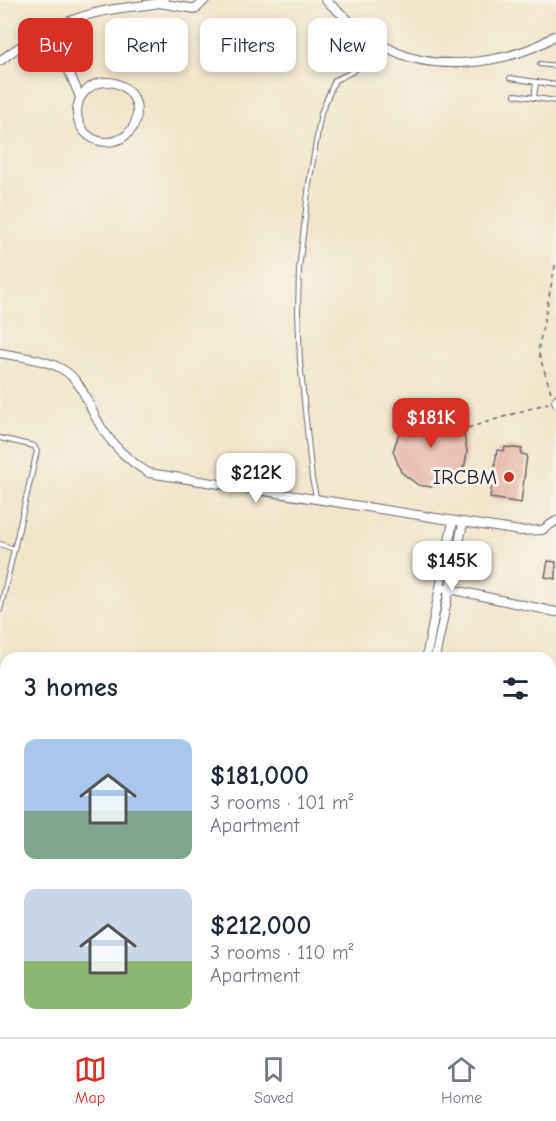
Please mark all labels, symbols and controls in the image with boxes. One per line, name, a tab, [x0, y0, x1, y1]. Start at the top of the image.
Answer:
chip: Buy	[18, 18, 93, 72]
chip: Rent	[105, 18, 188, 72]
chip: Filters	[200, 18, 296, 72]
chip: New	[308, 18, 387, 72]
pin: $181K	[389, 398, 473, 449]
text: $181K	[406, 406, 456, 429]
pin: $212K	[214, 453, 298, 504]
text: $212K	[230, 461, 282, 484]
place label: IRCBM	[433, 465, 497, 489]
marker: IRCBM	[502, 470, 516, 484]
pin: $145K	[410, 541, 494, 592]
text: $145K	[427, 549, 477, 572]
icon: filters	[499, 672, 532, 705]
text: 3 homes	[24, 673, 118, 703]
text: $181,000	[210, 761, 309, 791]
icon: home	[72, 763, 144, 835]
text: 3 rooms · 101 m²	[210, 791, 354, 814]
text: Apartment	[210, 814, 300, 837]
text: $212,000	[210, 911, 311, 941]
icon: home	[72, 913, 144, 985]
text: 3 rooms · 110 m²	[210, 941, 354, 964]
text: Apartment	[210, 964, 300, 987]
tab: Map	[74, 1053, 107, 1107]
tab: Saved	[254, 1053, 294, 1107]
tab: Home	[441, 1053, 482, 1107]

